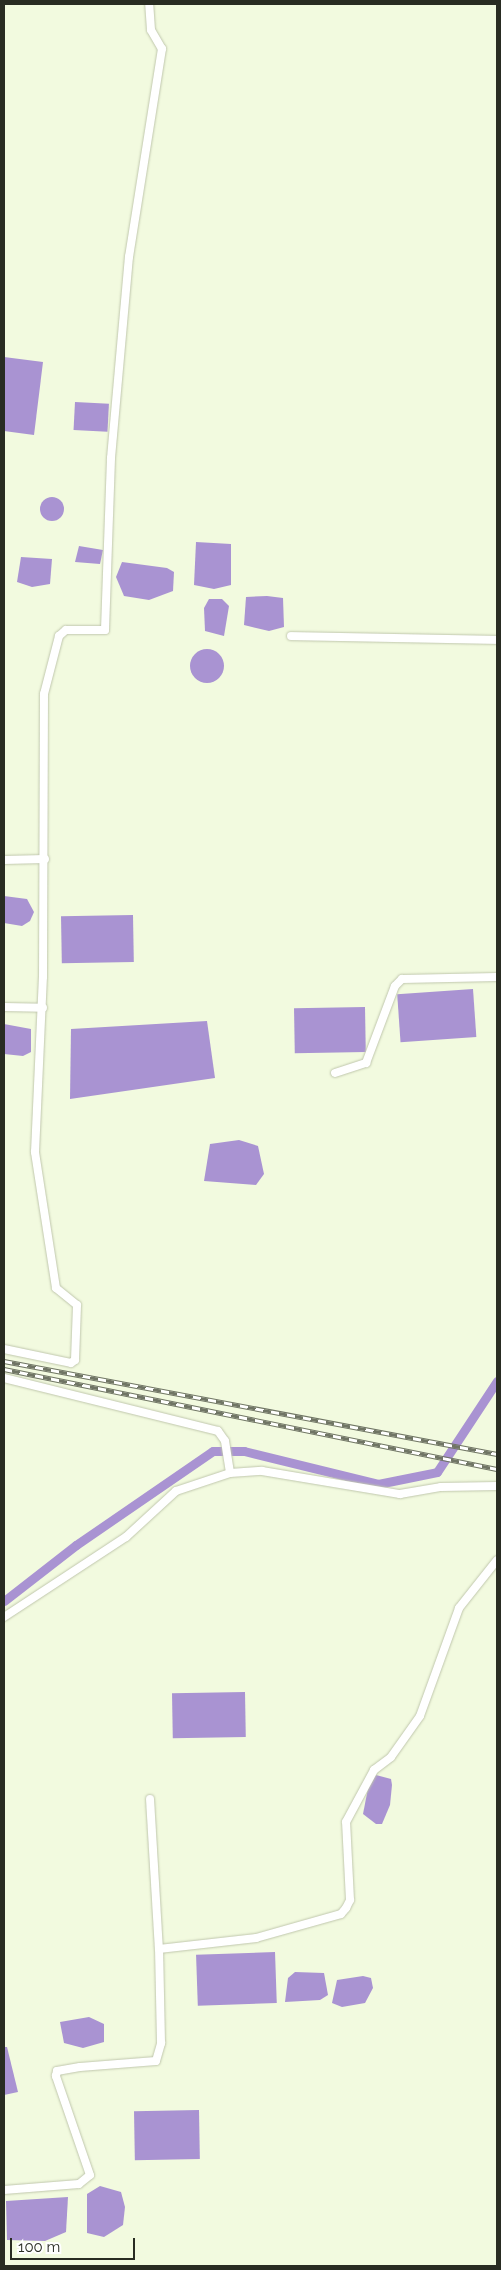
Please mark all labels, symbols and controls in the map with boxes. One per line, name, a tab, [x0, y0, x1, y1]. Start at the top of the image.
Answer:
scale bar	[12, 2228, 138, 2260]
text: 100 m	[18, 2238, 60, 2256]

